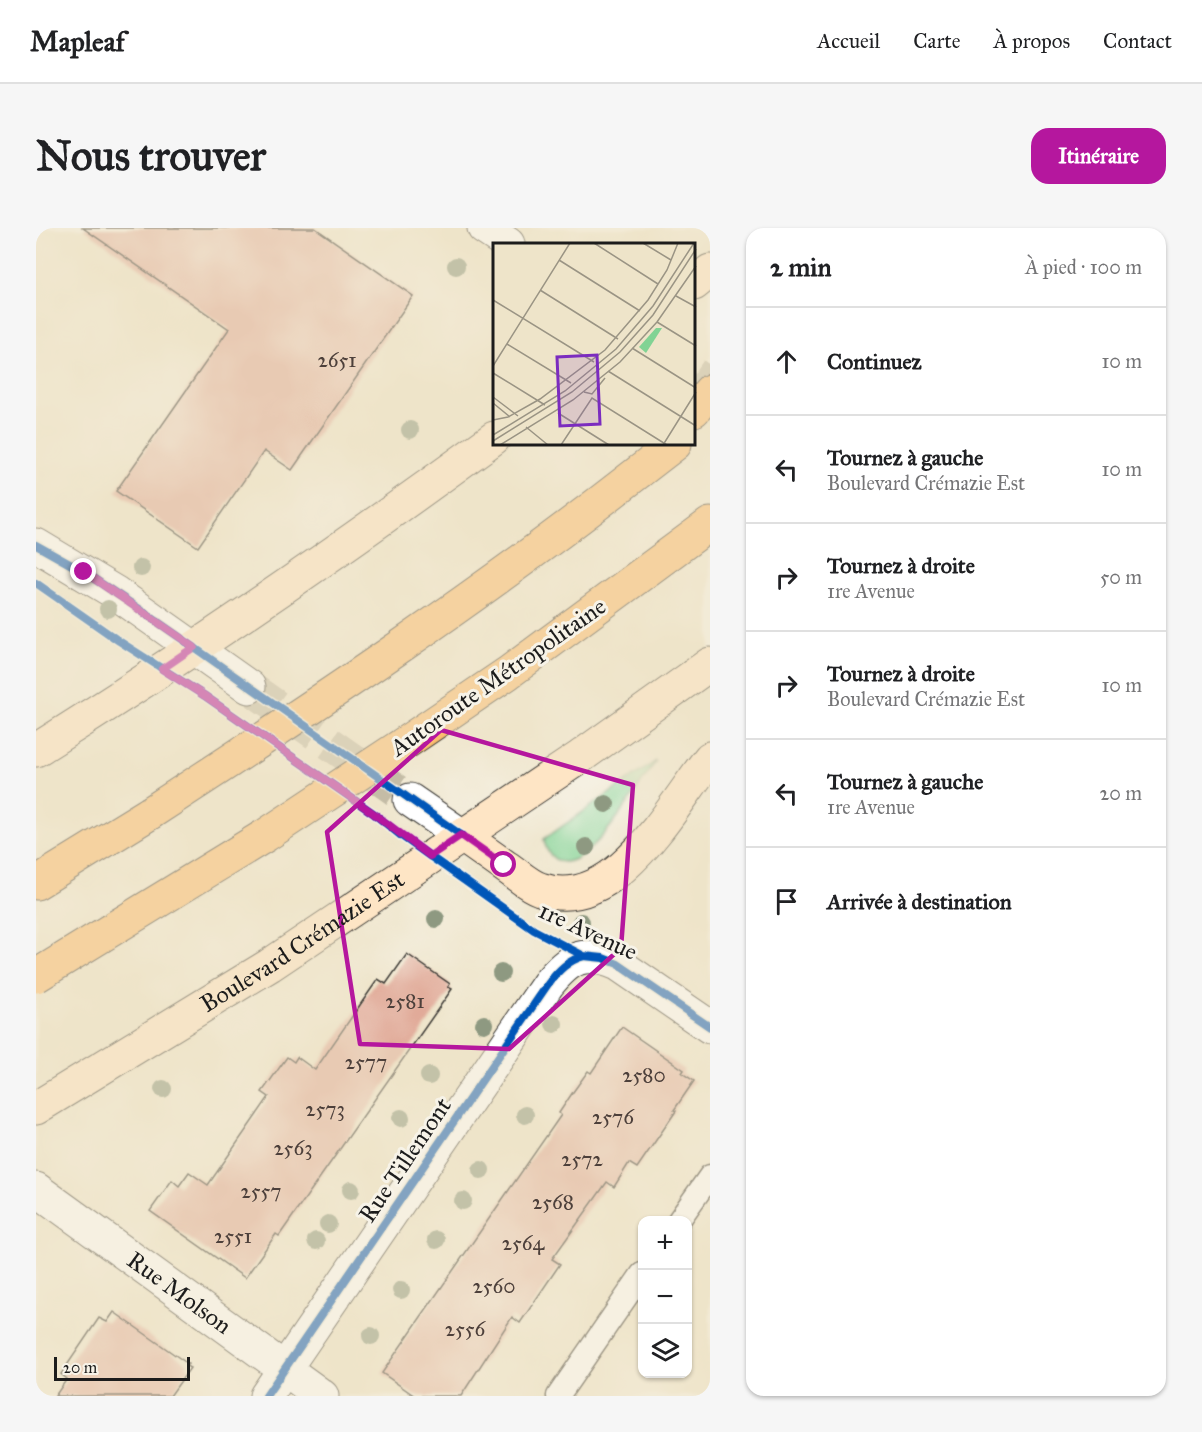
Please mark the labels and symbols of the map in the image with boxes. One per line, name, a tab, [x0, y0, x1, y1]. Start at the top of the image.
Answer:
inset map	[493, 243, 695, 446]
house number: 2651	[317, 347, 357, 373]
route end	[70, 558, 96, 584]
street label: Autoroute Métropolitaine	[384, 591, 612, 763]
route start	[490, 851, 516, 877]
street label: Boulevard Crémazie Est	[195, 864, 411, 1019]
street label: 1re Avenue	[534, 895, 642, 967]
house number: 2581	[385, 988, 425, 1014]
house number: 2577	[345, 1049, 387, 1075]
house number: 2580	[622, 1062, 666, 1088]
street label: Rue Tillemont	[352, 1091, 458, 1228]
house number: 2573	[305, 1096, 345, 1122]
house number: 2576	[592, 1104, 635, 1130]
house number: 2563	[273, 1135, 313, 1161]
house number: 2572	[561, 1146, 603, 1172]
house number: 2557	[241, 1178, 281, 1204]
house number: 2568	[532, 1189, 574, 1215]
house number: 2551	[214, 1223, 252, 1249]
house number: 2564	[502, 1230, 546, 1256]
street label: Rue Molson	[121, 1245, 238, 1341]
house number: 2560	[473, 1273, 515, 1299]
house number: 2556	[445, 1316, 486, 1342]
scale bar	[54, 1354, 190, 1382]

